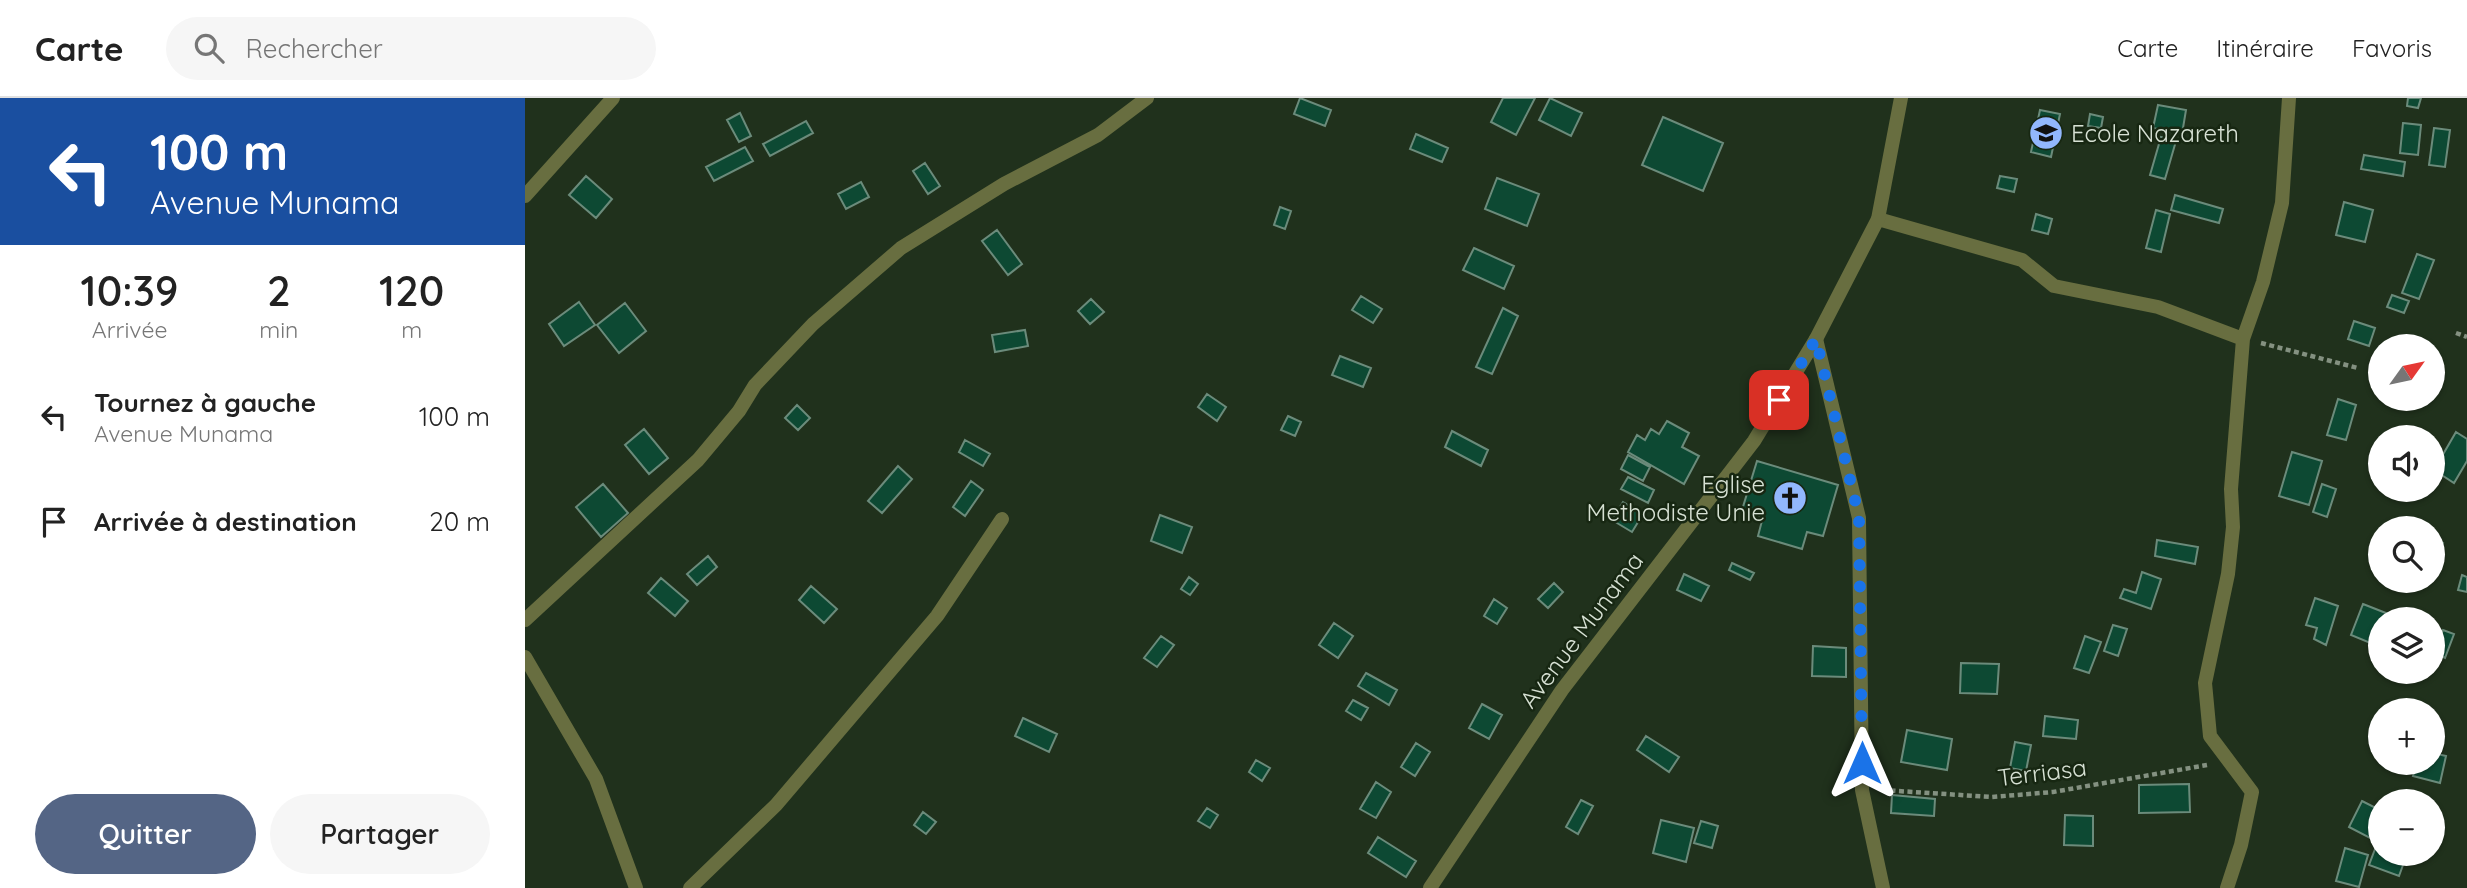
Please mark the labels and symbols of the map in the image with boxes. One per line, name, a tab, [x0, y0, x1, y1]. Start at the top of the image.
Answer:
school or university icon: Ecole Nazareth	[2027, 114, 2065, 152]
place label: Ecole Nazareth	[2071, 118, 2239, 148]
north arrow	[2368, 334, 2445, 411]
pin	[1749, 370, 1809, 430]
place label: Eglise Methodiste Unie	[1587, 469, 1765, 527]
church icon: Eglise Methodiste Unie	[1771, 479, 1809, 517]
street label: Avenue Munama	[1513, 546, 1649, 714]
position arrow	[1825, 726, 1899, 800]
street label: Terriasa	[1996, 752, 2088, 792]

